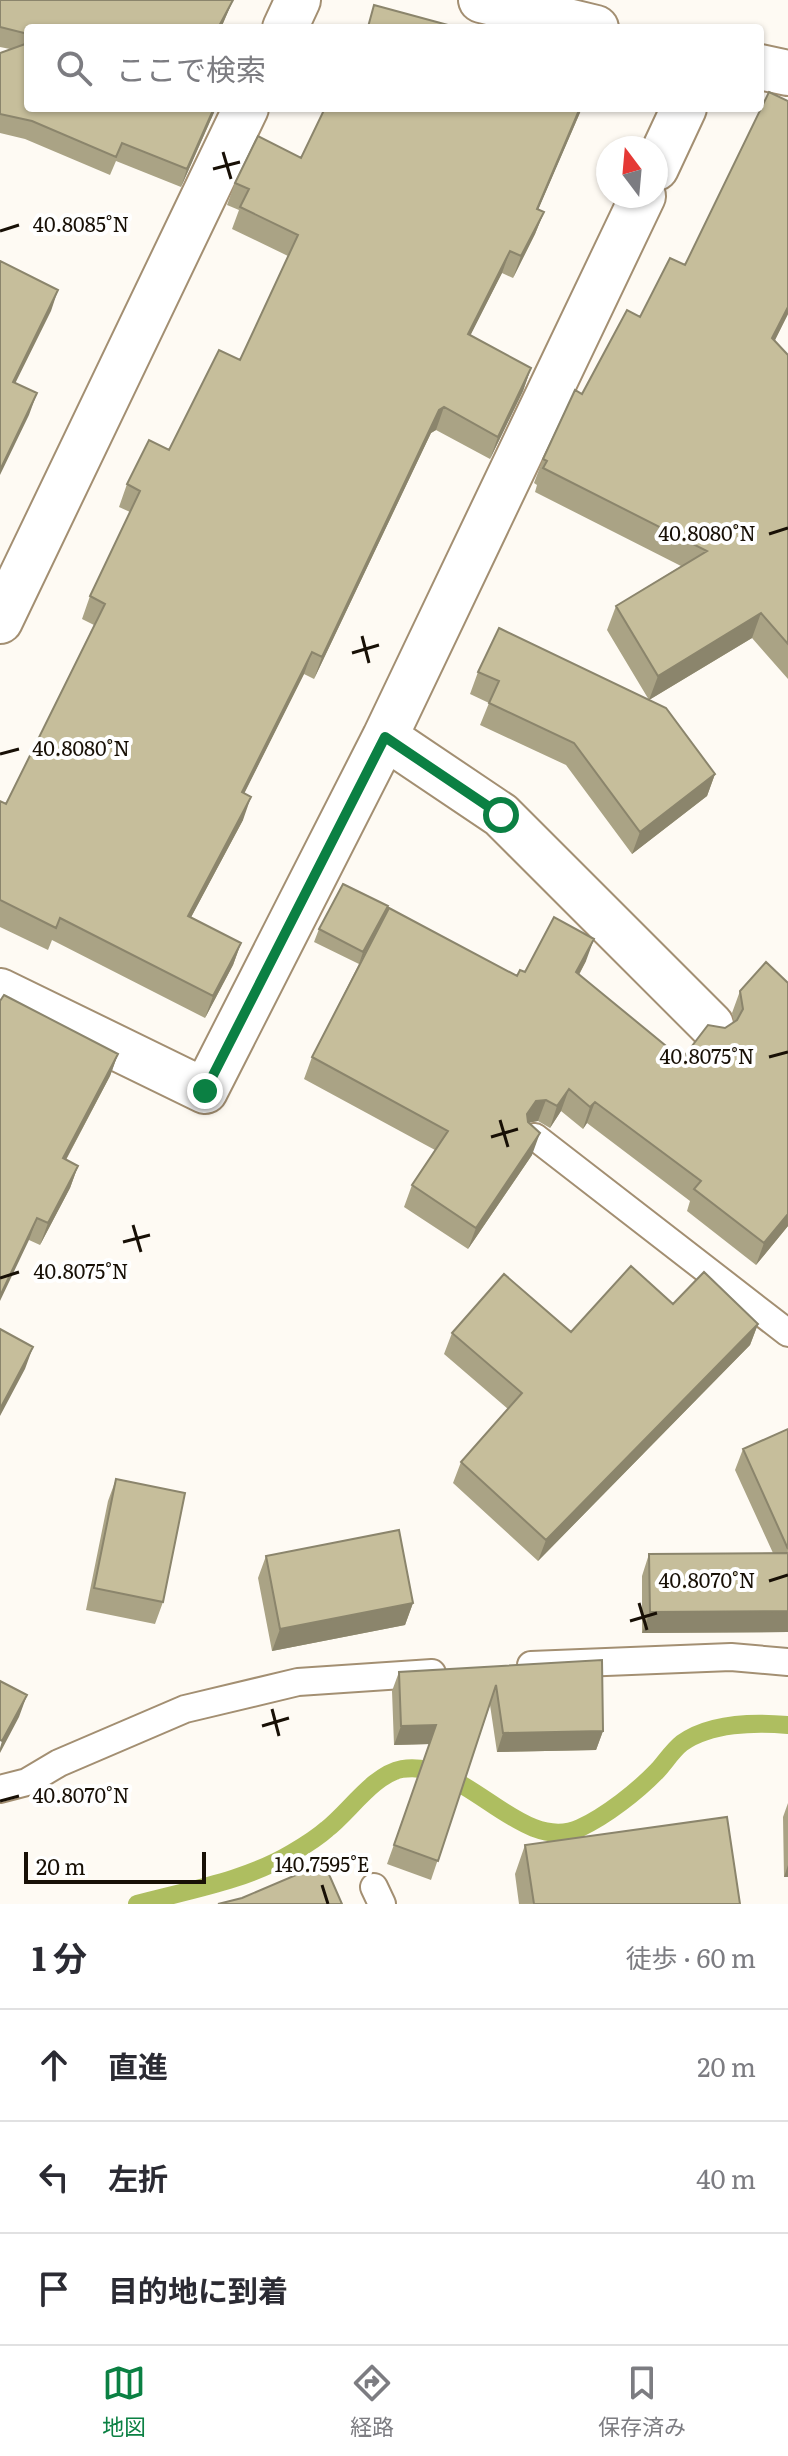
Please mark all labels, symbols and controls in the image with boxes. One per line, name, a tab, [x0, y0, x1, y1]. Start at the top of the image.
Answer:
search box	[24, 24, 764, 112]
icon: search	[52, 46, 96, 90]
text: ここで検索	[116, 46, 266, 90]
north arrow	[596, 136, 668, 208]
text: 40.8085°N	[33, 208, 129, 238]
text: 40.8080°N	[658, 517, 756, 547]
text: 40.8080°N	[32, 732, 130, 762]
route start	[483, 797, 519, 833]
text: 40.8075°N	[660, 1040, 754, 1070]
route end	[187, 1073, 223, 1109]
text: 40.8075°N	[34, 1255, 128, 1285]
text: 40.8070°N	[659, 1564, 755, 1594]
text: 40.8070°N	[33, 1779, 129, 1809]
scale bar	[24, 1848, 206, 1884]
text: 140.7595°E	[274, 1848, 370, 1878]
text: 20 m	[36, 1849, 86, 1882]
text: 1 分	[32, 1931, 87, 1981]
text: 徒歩 · 60 m	[626, 1937, 756, 1976]
icon: ahead	[32, 2043, 76, 2087]
text: 直進	[108, 2043, 168, 2087]
text: 20 m	[697, 2046, 756, 2085]
icon: left	[32, 2155, 76, 2199]
text: 左折	[108, 2155, 168, 2199]
text: 40 m	[696, 2158, 756, 2197]
icon: arrive	[32, 2267, 76, 2311]
text: 目的地に到着	[108, 2267, 288, 2311]
tab: 地図	[102, 2361, 146, 2442]
tab: 経路	[350, 2361, 394, 2442]
tab: 保存済み	[598, 2361, 686, 2442]

